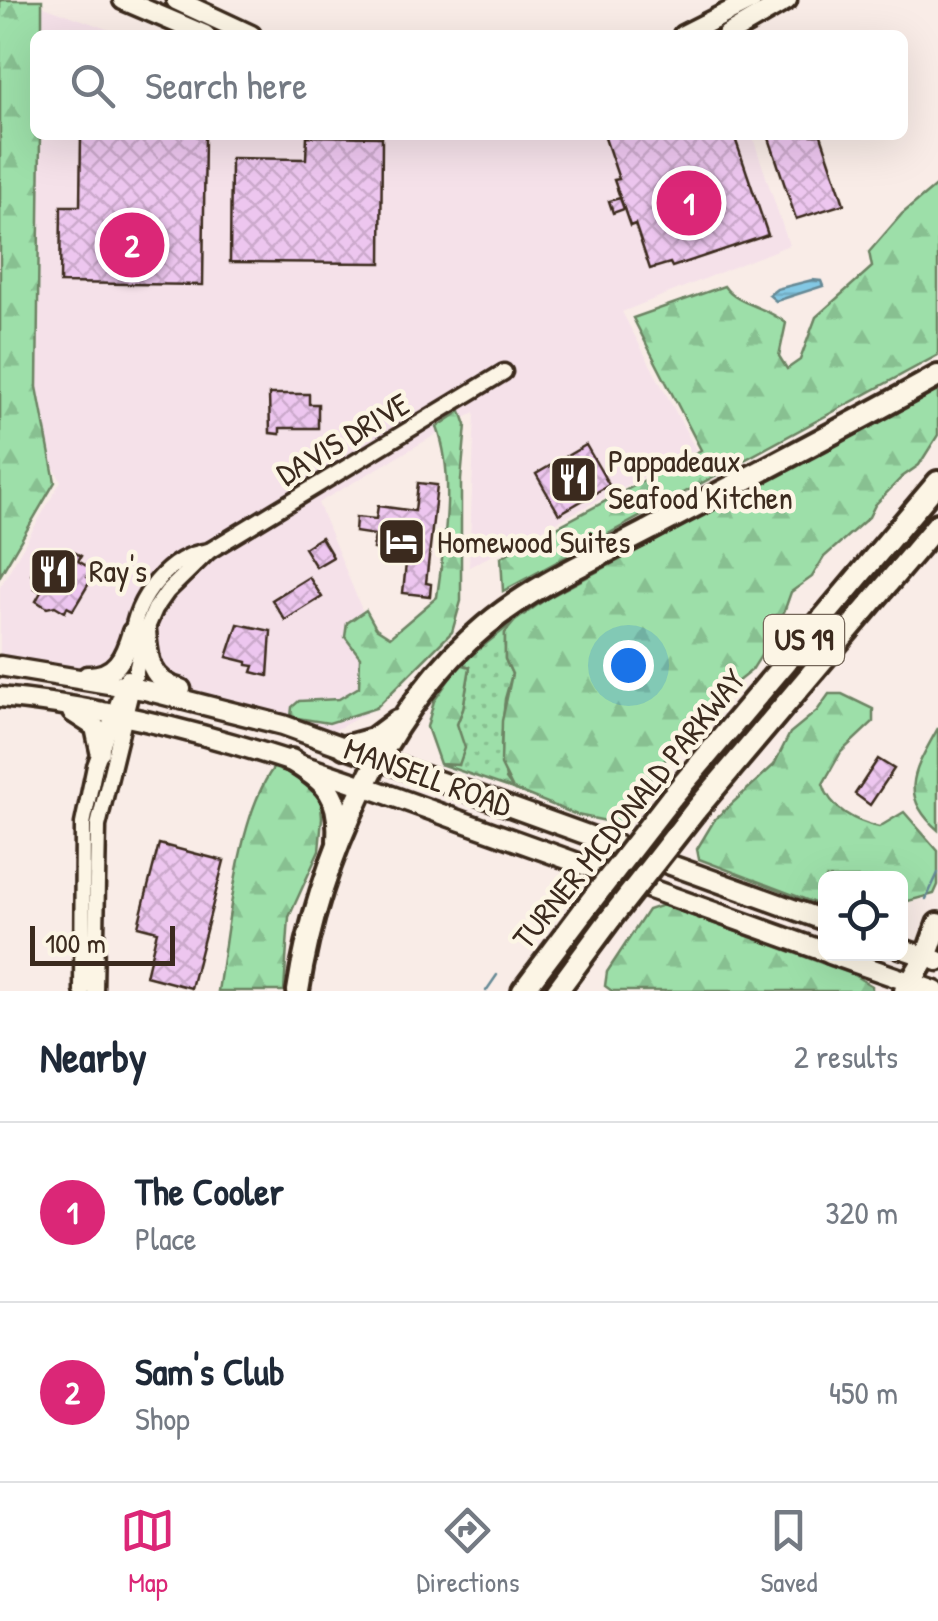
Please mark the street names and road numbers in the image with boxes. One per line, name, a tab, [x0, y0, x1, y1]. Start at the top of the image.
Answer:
street label: DAVIS DRIVE	[268, 382, 417, 495]
road number: US 19	[764, 615, 844, 665]
street label: TURNER MCDONALD PARKWAY	[502, 660, 755, 958]
street label: MANSELL ROAD	[339, 726, 518, 827]

